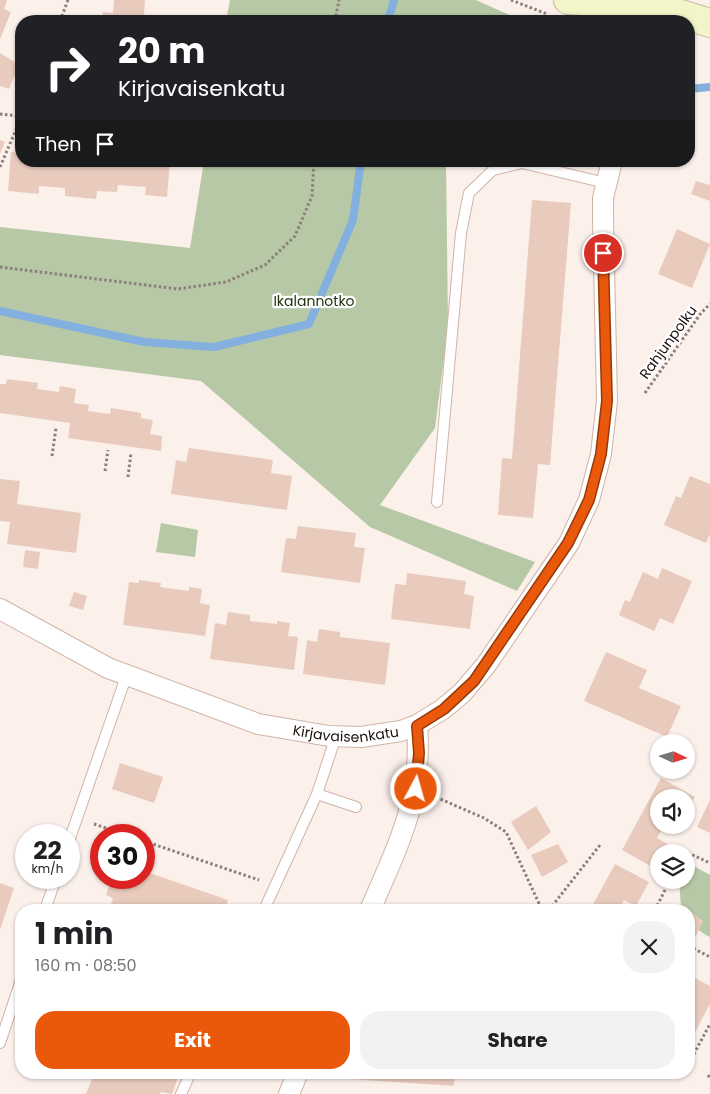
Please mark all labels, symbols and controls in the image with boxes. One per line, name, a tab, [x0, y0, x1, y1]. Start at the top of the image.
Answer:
text: 20 m	[118, 26, 205, 75]
icon: right	[35, 35, 100, 100]
text: Kirjavaisenkatu	[118, 73, 285, 104]
icon: arrive	[91, 130, 119, 158]
text: Then	[35, 131, 81, 158]
pin	[582, 232, 624, 274]
icon: arrive	[589, 239, 617, 267]
park label: Ikalannotko	[273, 291, 355, 311]
street label: Rahjunpolku	[635, 301, 701, 383]
street label: Kirjavaisenkatu	[291, 720, 400, 747]
north arrow	[650, 734, 695, 779]
map controls	[650, 734, 695, 889]
position arrow	[389, 762, 441, 814]
button: sound	[650, 789, 695, 834]
speed limit sign: 30	[90, 824, 155, 889]
text: 22	[33, 833, 62, 868]
button: layers	[650, 844, 695, 889]
text: km/h	[32, 860, 63, 877]
text: 1 min	[35, 912, 113, 955]
button: close	[623, 921, 675, 973]
text: 160 m · 08:50	[35, 954, 137, 977]
button: Exit	[35, 1011, 350, 1069]
button: Share	[360, 1011, 675, 1069]

